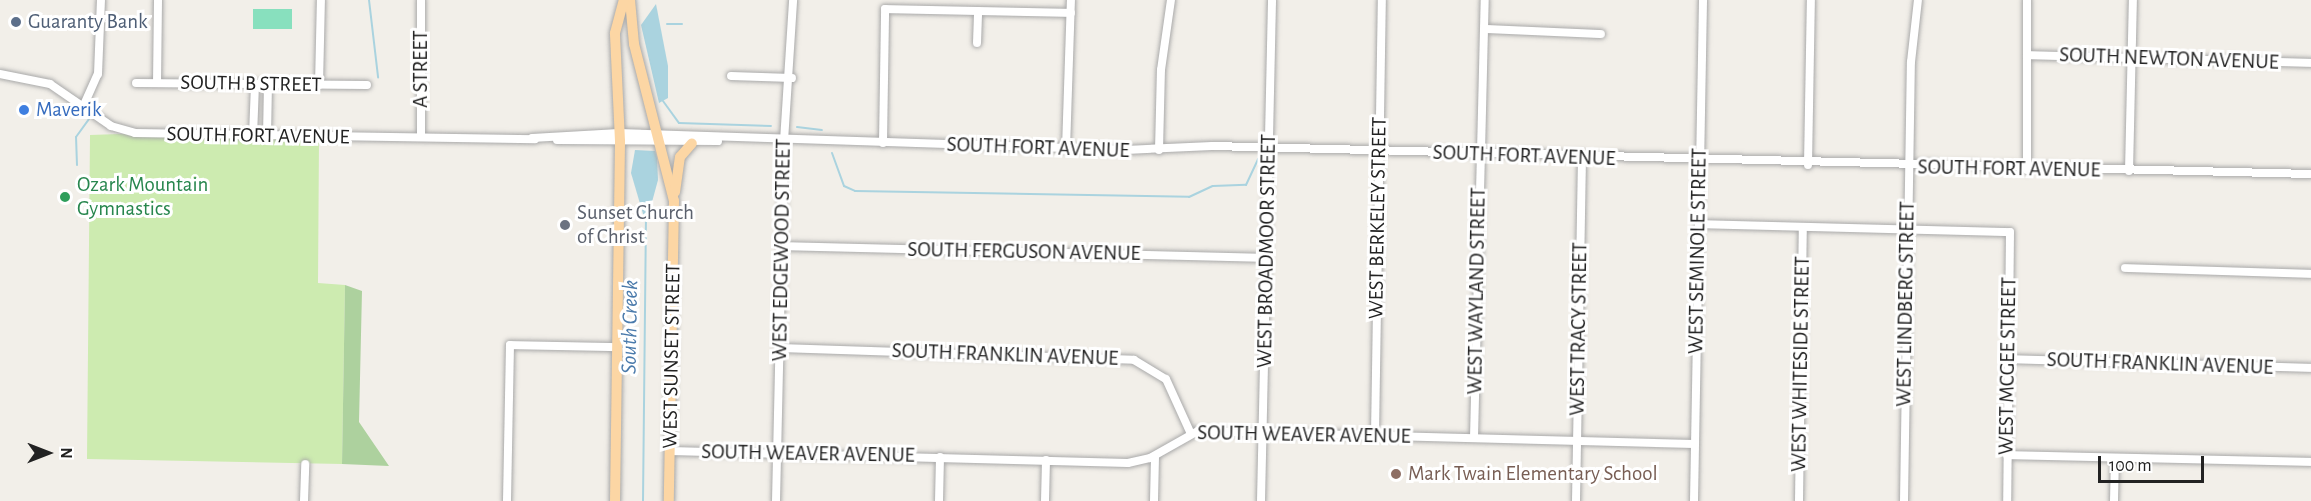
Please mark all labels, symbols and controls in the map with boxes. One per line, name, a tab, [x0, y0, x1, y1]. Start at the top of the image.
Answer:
place label: Guaranty Bank	[28, 9, 148, 35]
marker: Guaranty Bank	[9, 15, 23, 29]
street label: A STREET	[408, 30, 434, 108]
street label: SOUTH NEWTON AVENUE	[2059, 43, 2279, 75]
street label: SOUTH B STREET	[180, 70, 322, 98]
place label: Maverik	[36, 97, 101, 123]
marker: Maverik	[17, 103, 31, 117]
street label: WEST BERKELEY STREET	[1364, 117, 1392, 319]
street label: SOUTH FORT AVENUE	[166, 122, 350, 150]
street label: SOUTH FORT AVENUE	[946, 132, 1130, 164]
street label: WEST BROADMOOR STREET	[1252, 134, 1282, 368]
street label: WEST EDGEWOOD STREET	[767, 138, 797, 362]
street label: SOUTH FORT AVENUE	[1432, 140, 1616, 172]
street label: WEST SEMINOLE STREET	[1684, 148, 1712, 354]
street label: SOUTH FORT AVENUE	[1917, 155, 2101, 183]
place label: Ozark Mountain Gymnastics	[77, 172, 208, 222]
street label: WEST WAYLAND STREET	[1463, 187, 1491, 395]
marker: Ozark Mountain Gymnastics	[58, 190, 72, 204]
place label: Sunset Church of Christ	[577, 200, 694, 250]
street label: WEST LINDBERG STREET	[1892, 201, 1920, 407]
marker: Sunset Church of Christ	[558, 218, 572, 232]
street label: SOUTH FERGUSON AVENUE	[907, 237, 1141, 267]
street label: WEST TRACY STREET	[1565, 242, 1593, 416]
street label: WEST WHITESIDE STREET	[1787, 256, 1815, 472]
street label: WEST SUNSET STREET	[658, 263, 686, 449]
street label: WEST MCGEE STREET	[1994, 277, 2022, 455]
water label: South Creek	[616, 280, 644, 374]
street label: SOUTH FRANKLIN AVENUE	[891, 338, 1119, 372]
street label: SOUTH FRANKLIN AVENUE	[2046, 347, 2274, 381]
street label: SOUTH WEAVER AVENUE	[1197, 421, 1411, 449]
north arrow	[18, 423, 78, 483]
street label: SOUTH WEAVER AVENUE	[701, 440, 915, 468]
scale bar	[2101, 444, 2208, 482]
text: N	[58, 447, 74, 459]
text: 100 m	[2109, 457, 2152, 475]
place label: Mark Twain Elementary School	[1408, 461, 1658, 487]
marker: Mark Twain Elementary School	[1389, 467, 1403, 481]

